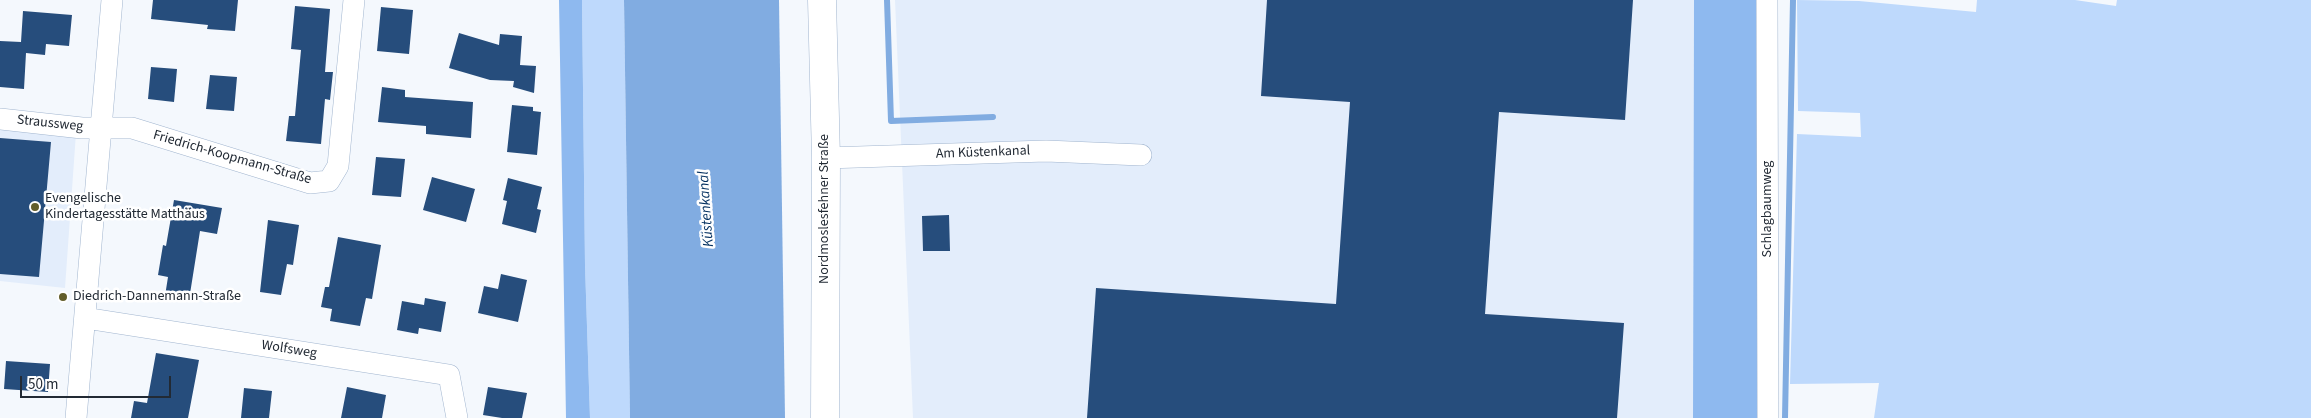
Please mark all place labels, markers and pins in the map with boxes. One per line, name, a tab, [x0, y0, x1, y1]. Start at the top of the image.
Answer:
place label: Evengelische Kindertagesstätte Matthäus	[45, 191, 205, 223]
marker: Evengelische Kindertagesstätte Matthäus	[29, 201, 41, 213]
place label: Diedrich-Dannemann-Straße	[73, 289, 241, 305]
marker: Diedrich-Dannemann-Straße	[57, 291, 69, 303]

